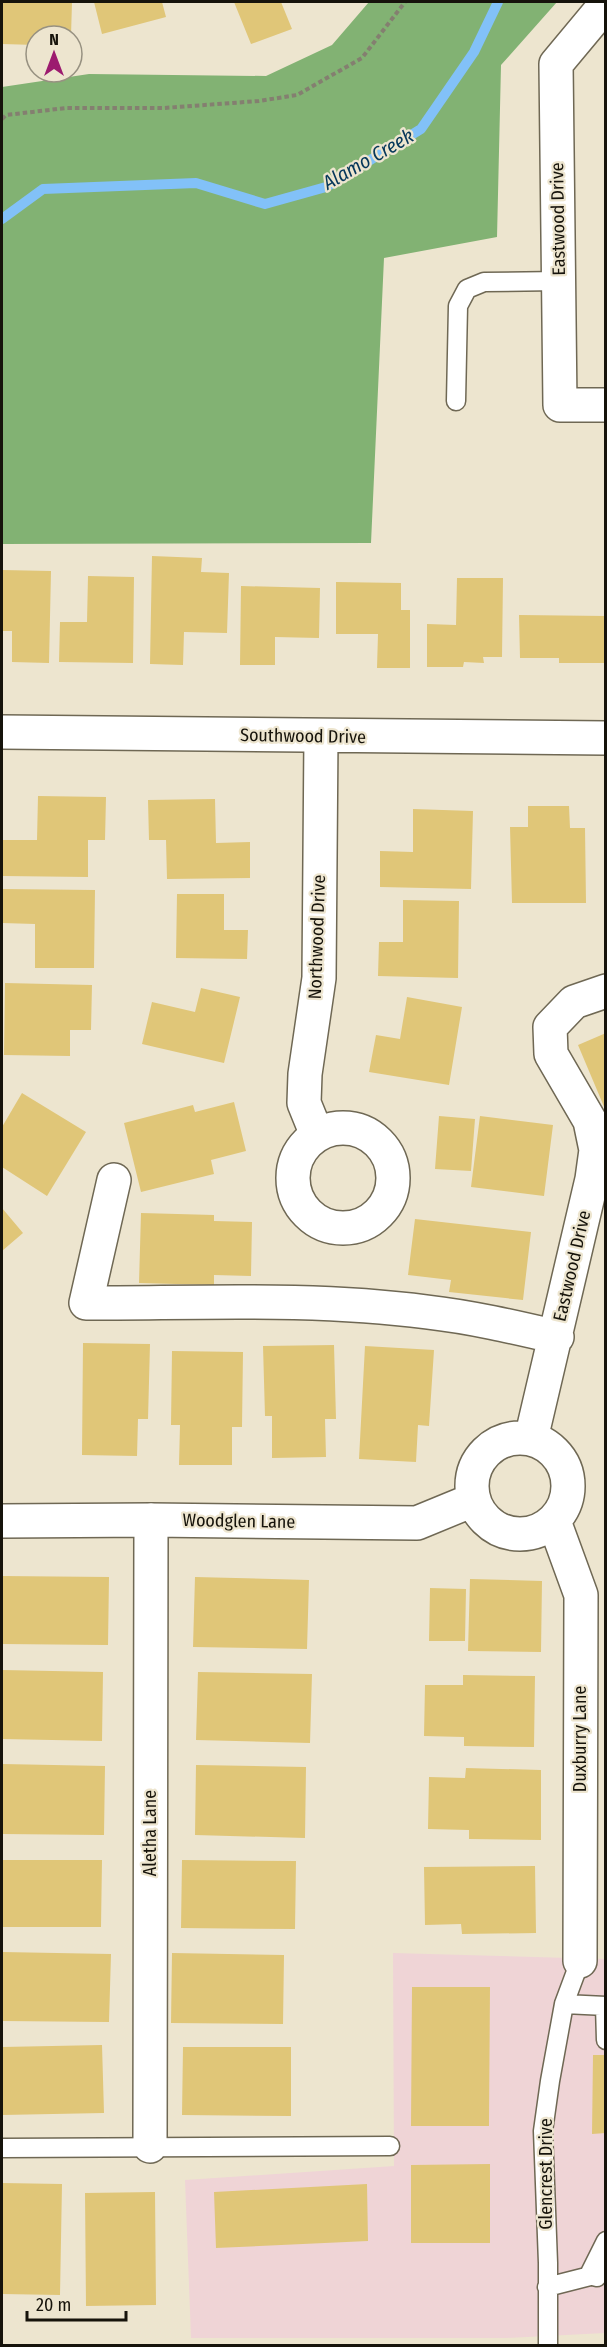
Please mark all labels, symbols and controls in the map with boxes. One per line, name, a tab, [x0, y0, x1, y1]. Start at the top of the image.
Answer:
north arrow	[24, 24, 84, 84]
text: N	[49, 30, 59, 49]
water label: Alamo Creek	[317, 123, 418, 195]
street label: Eastwood Drive	[546, 162, 570, 276]
street label: Southwood Drive	[240, 724, 366, 748]
street label: Northwood Drive	[304, 874, 330, 1000]
street label: Eastwood Drive	[549, 1208, 595, 1324]
street label: Woodglen Lane	[182, 1509, 296, 1533]
street label: Duxburry Lane	[569, 1686, 591, 1792]
street label: Aletha Lane	[139, 1790, 161, 1876]
street label: Glencrest Drive	[535, 2118, 557, 2230]
scale bar	[27, 2284, 126, 2322]
text: 20 m	[36, 2294, 71, 2316]

